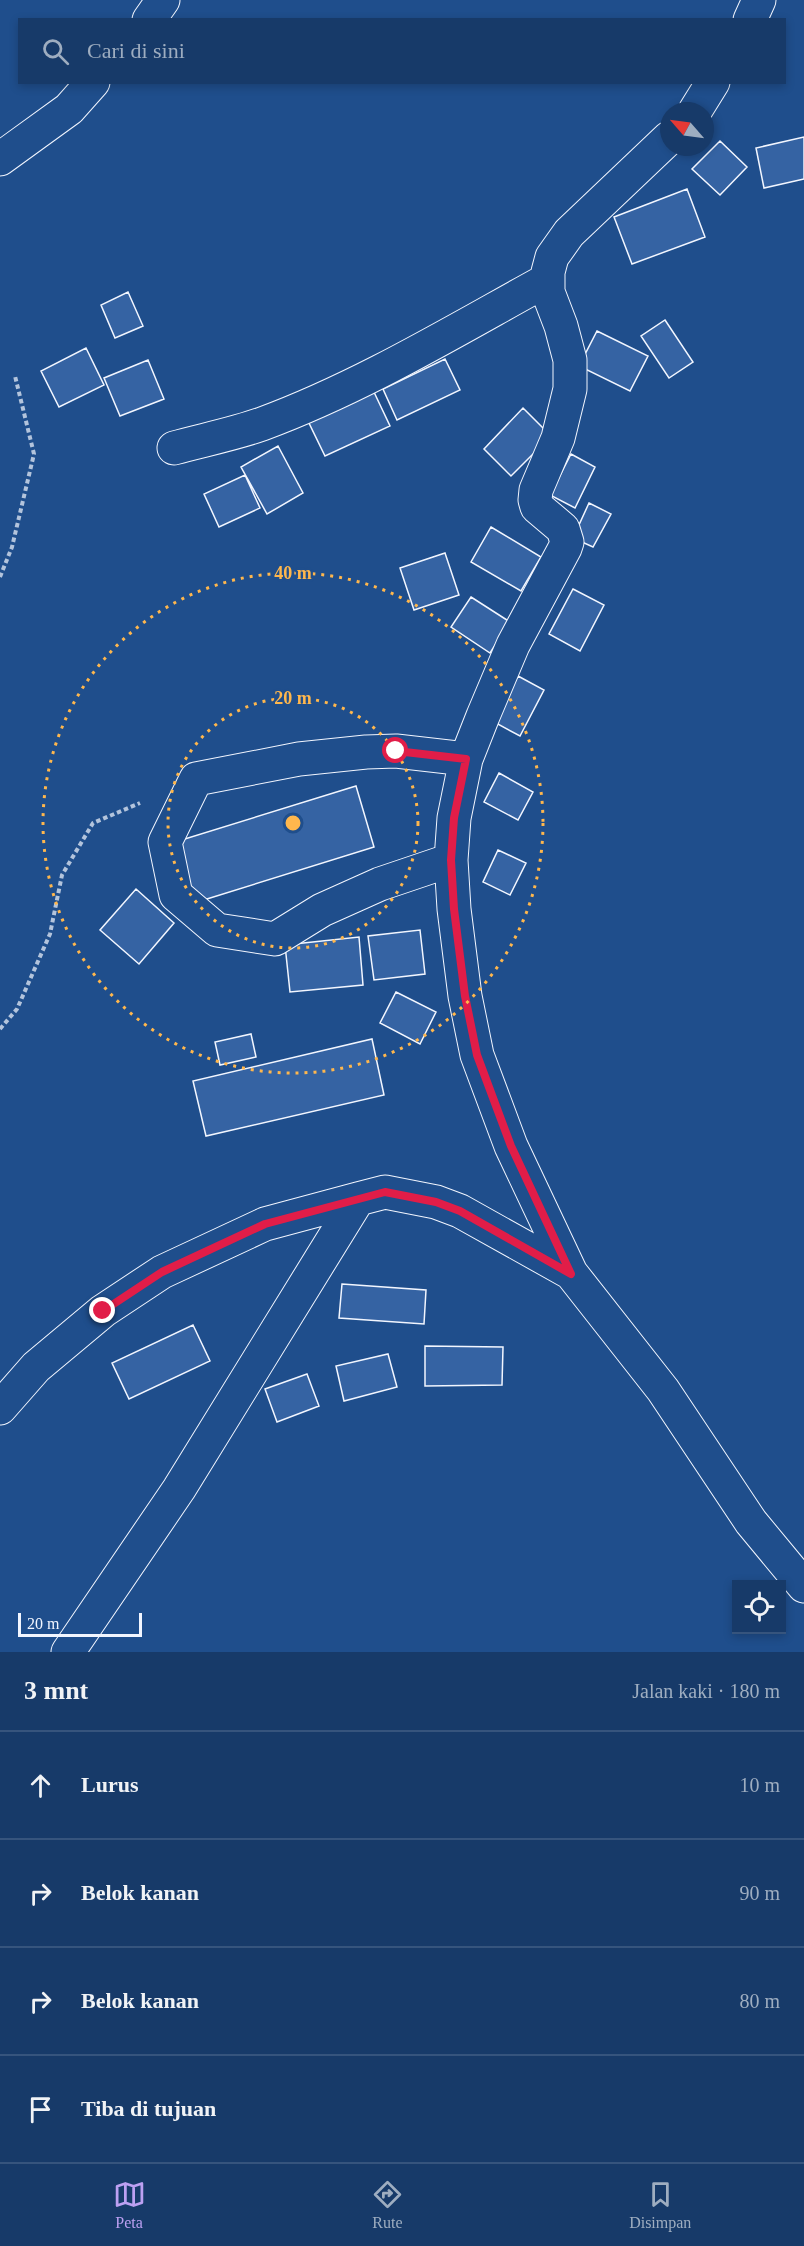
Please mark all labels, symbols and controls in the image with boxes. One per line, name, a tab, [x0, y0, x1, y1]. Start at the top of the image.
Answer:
search box	[18, 18, 786, 84]
icon: search	[39, 35, 72, 68]
text: Cari di sini	[87, 38, 185, 63]
north arrow	[660, 102, 714, 156]
text: 40 m	[274, 563, 312, 583]
text: 20 m	[274, 688, 312, 708]
route start	[382, 737, 408, 763]
centre of rings	[283, 813, 303, 833]
route end	[89, 1297, 115, 1323]
map controls	[732, 1580, 786, 1634]
button: locate	[732, 1580, 786, 1634]
scale bar	[18, 1610, 142, 1638]
text: 20 m	[27, 1615, 59, 1632]
text: 3 mnt	[24, 1676, 88, 1705]
text: Jalan kaki · 180 m	[632, 1680, 780, 1702]
icon: ahead	[24, 1769, 57, 1802]
text: Lurus	[81, 1772, 138, 1797]
text: 10 m	[739, 1774, 780, 1796]
icon: right	[24, 1877, 57, 1910]
text: Belok kanan	[81, 1880, 199, 1905]
text: 90 m	[739, 1882, 780, 1904]
icon: right	[24, 1985, 57, 2018]
text: Belok kanan	[81, 1988, 199, 2013]
text: 80 m	[739, 1990, 780, 2012]
icon: arrive	[24, 2093, 57, 2126]
text: Tiba di tujuan	[81, 2096, 216, 2121]
tab: Peta	[113, 2178, 146, 2232]
tab: Rute	[371, 2178, 404, 2232]
tab: Disimpan	[629, 2178, 691, 2232]

